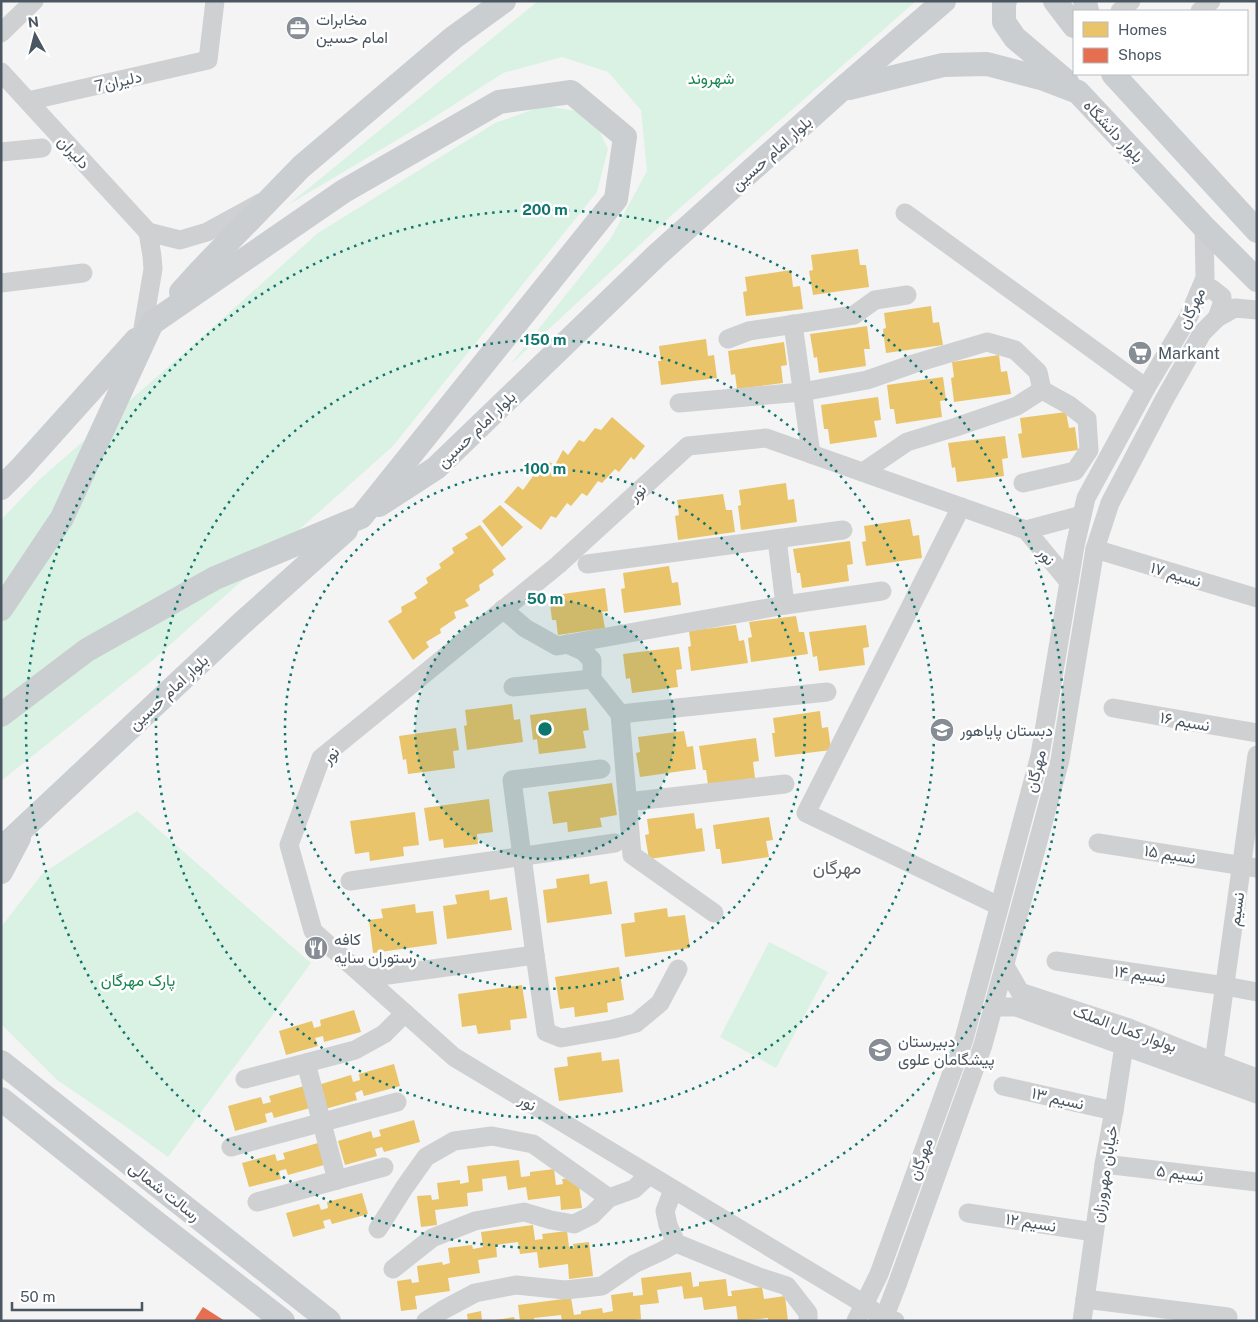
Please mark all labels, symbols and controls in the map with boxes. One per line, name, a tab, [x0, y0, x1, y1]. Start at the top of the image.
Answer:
north arrow	[10, 10, 60, 60]
place label: مخابرات امام حسین	[316, 10, 388, 48]
legend	[1073, 10, 1248, 75]
text: N	[27, 13, 40, 31]
office icon: مخابرات امام حسین	[285, 15, 311, 41]
text: Homes	[1118, 21, 1167, 38]
text: Shops	[1118, 46, 1162, 63]
street label: دلیران7	[93, 67, 144, 97]
park label: شهروند	[688, 69, 734, 89]
street label: بلوار دانشگاه	[1079, 96, 1148, 167]
street label: بلوار امام حسین	[727, 112, 816, 195]
street label: دلیران	[53, 132, 94, 173]
text: 200 m	[522, 201, 568, 218]
street label: مهرگان	[1174, 285, 1210, 332]
text: 150 m	[523, 331, 567, 348]
supermarket icon: Markant	[1127, 340, 1153, 366]
place label: Markant	[1158, 344, 1220, 363]
street label: بلوار امام حسین	[433, 387, 520, 472]
text: 100 m	[524, 460, 566, 477]
street label: نور	[624, 480, 651, 507]
street label: نور	[1032, 543, 1059, 570]
street label: نسیم ۱۷	[1148, 558, 1203, 592]
text: 50 m	[527, 590, 563, 607]
street label: بلوار امام حسین	[125, 651, 213, 735]
street label: نسیم ۱۶	[1158, 708, 1211, 736]
school or university icon: دبستان پایاهور	[929, 717, 955, 743]
centre of rings	[536, 720, 554, 738]
place label: دبستان پایاهور	[959, 721, 1053, 742]
street label: نور	[317, 743, 344, 770]
street label: مهرگان	[1021, 748, 1051, 795]
street label: نسیم ۱۵	[1143, 841, 1197, 869]
district label: مهرگان	[813, 857, 861, 879]
street label: نسیم	[1225, 891, 1249, 927]
place label: کافه رستوران سایه	[334, 930, 417, 968]
restaurant icon: کافه رستوران سایه	[303, 935, 329, 961]
street label: نسیم ۱۴	[1113, 961, 1167, 988]
park label: پارک مهرگان	[101, 971, 175, 992]
street label: بولوار کمال الملک	[1070, 1001, 1179, 1057]
place label: دبیرستان پیشگامان علوی	[898, 1032, 994, 1071]
school or university icon: دبیرستان پیشگامان علوی	[867, 1037, 893, 1063]
street label: نسیم ۱۳	[1030, 1083, 1086, 1115]
street label: نور	[514, 1089, 540, 1116]
street label: خیابان مهرورزان	[1087, 1124, 1123, 1224]
street label: مهرگان	[904, 1136, 938, 1183]
street label: رسالت شمالی	[125, 1158, 204, 1226]
street label: نسیم ۵	[1155, 1161, 1205, 1187]
street label: نسیم ۱۲	[1004, 1209, 1058, 1237]
scale bar	[12, 1280, 142, 1312]
text: 50 m	[20, 1288, 55, 1305]

